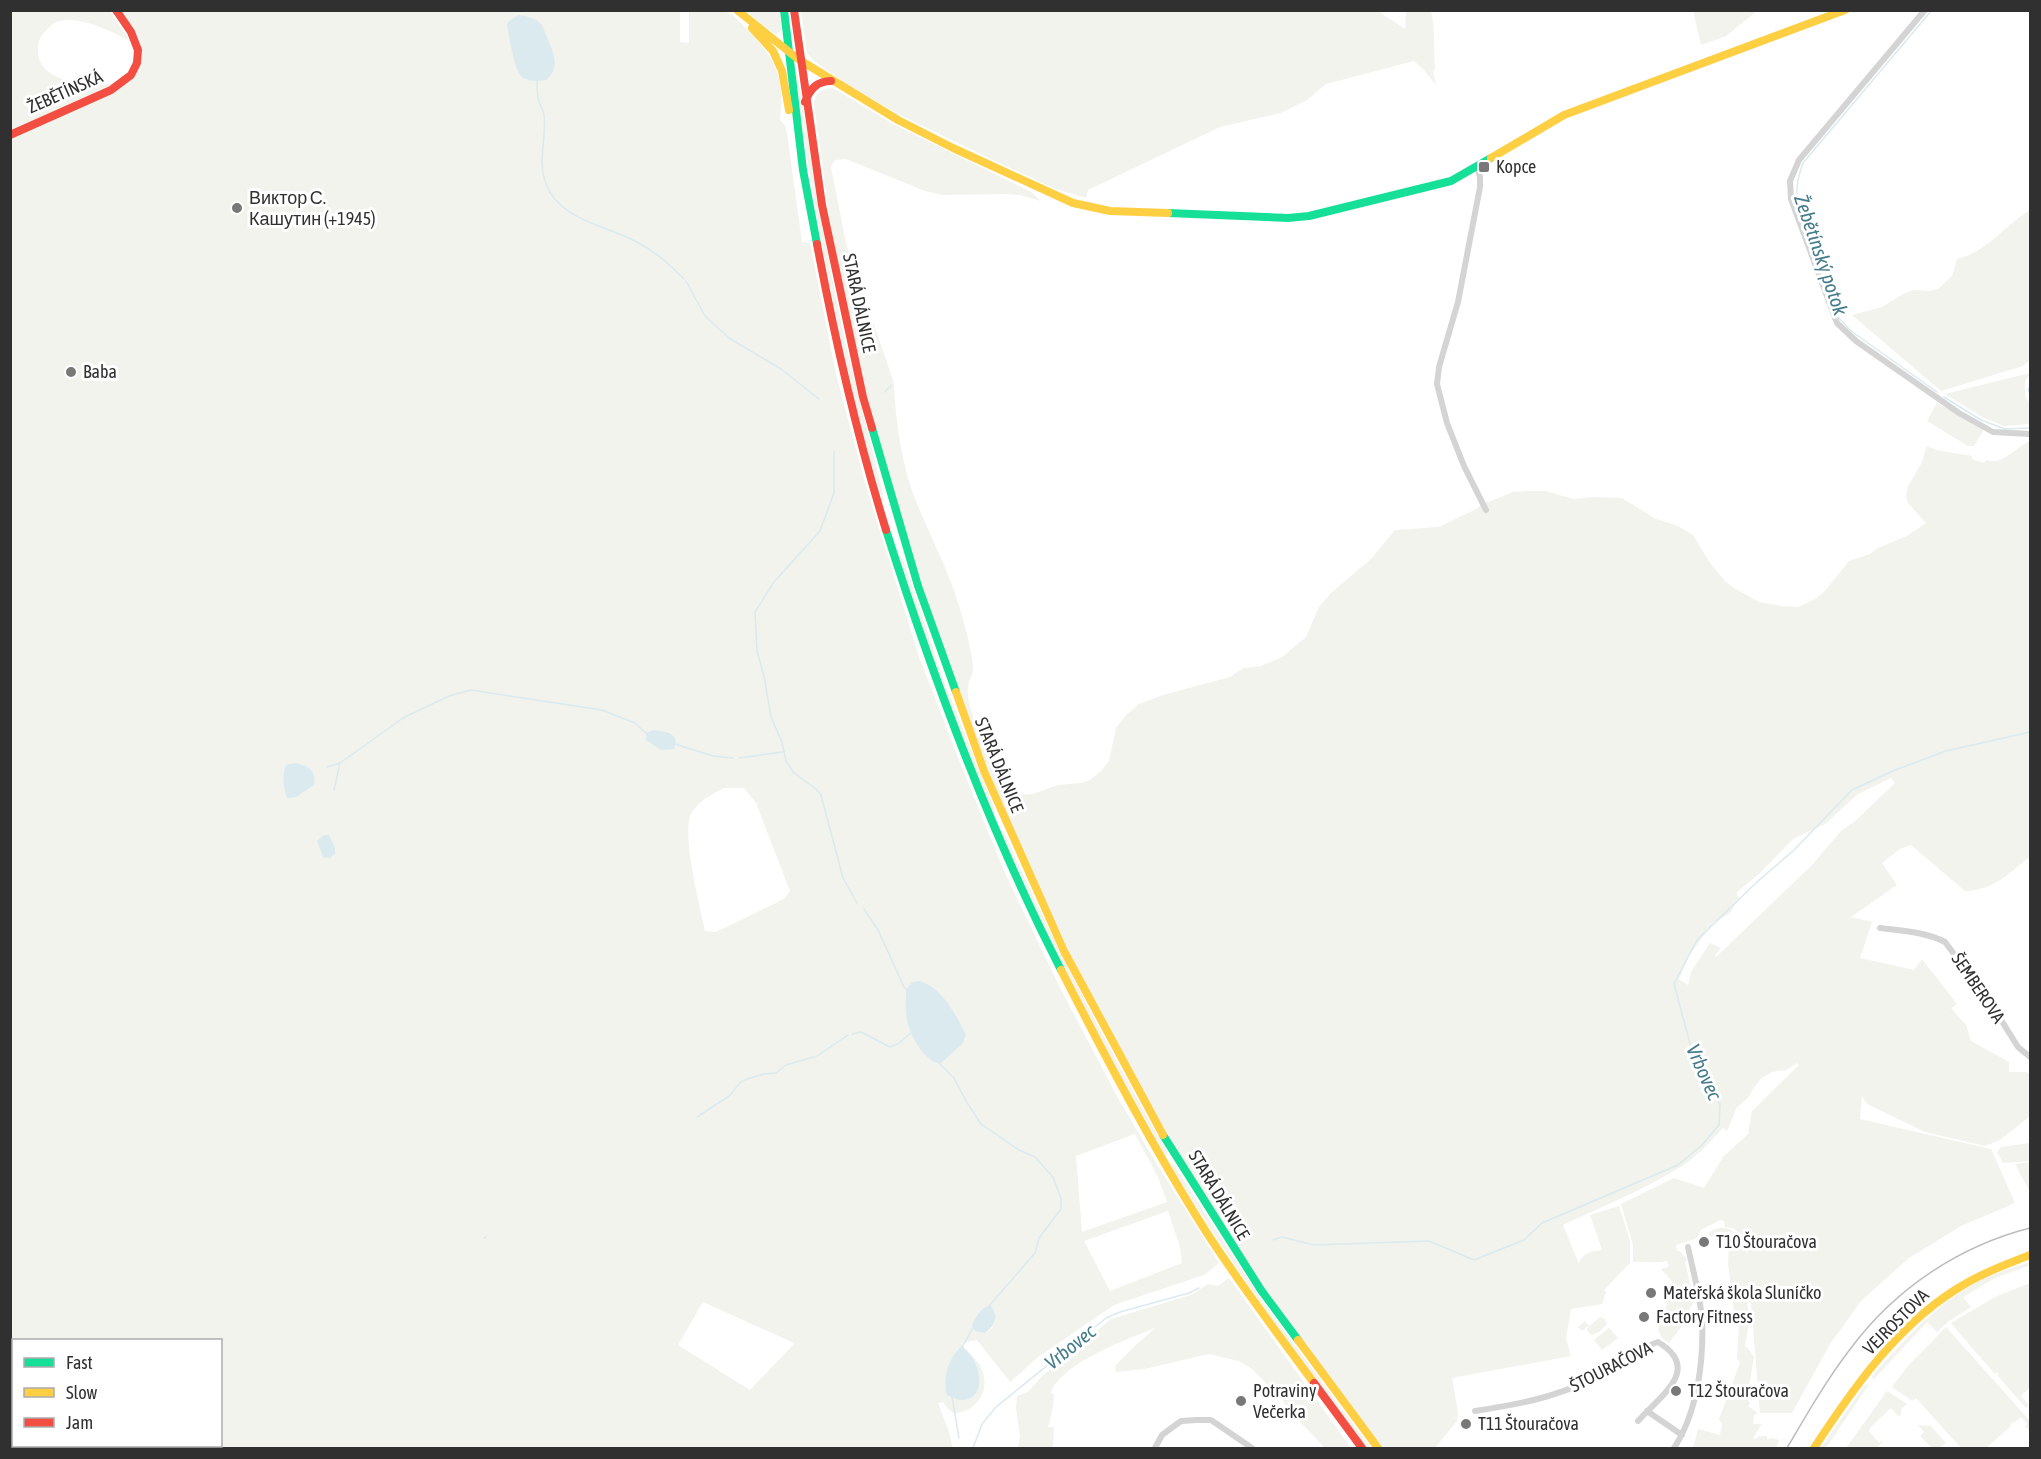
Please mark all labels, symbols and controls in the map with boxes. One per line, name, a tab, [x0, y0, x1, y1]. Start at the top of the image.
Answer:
street label: ŽEBĚTÍNSKÁ	[24, 66, 106, 117]
place label: Kopce	[1496, 156, 1536, 177]
marker: Kopce	[1477, 160, 1491, 174]
place label: Виктор С. Кашутин (+1945)	[249, 187, 375, 229]
water label: Žebětínský potok	[1790, 191, 1853, 318]
marker: Виктор С. Кашутин (+1945)	[230, 201, 244, 215]
street label: STARÁ DÁLNICE	[839, 251, 880, 355]
place label: Baba	[83, 361, 117, 382]
marker: Baba	[64, 365, 78, 379]
street label: STARÁ DÁLNICE	[971, 714, 1028, 816]
street label: ŠEMBEROVA	[1947, 949, 2010, 1027]
water label: Vrbovec	[1682, 1040, 1727, 1104]
street label: STARÁ DÁLNICE	[1184, 1146, 1255, 1244]
place label: T10 Štouračova	[1716, 1231, 1817, 1252]
marker: T10 Štouračova	[1697, 1235, 1711, 1249]
place label: Mateřská škola Sluníčko	[1663, 1282, 1822, 1303]
street label: VEJROSTOVA	[1858, 1284, 1933, 1359]
marker: Mateřská škola Sluníčko	[1644, 1286, 1658, 1300]
place label: Factory Fitness	[1656, 1306, 1753, 1327]
marker: Factory Fitness	[1637, 1310, 1651, 1324]
water label: Vrbovec	[1040, 1319, 1100, 1374]
street label: ŠTOURAČOVA	[1566, 1337, 1656, 1396]
legend	[12, 1339, 222, 1447]
text: Fast	[66, 1352, 93, 1373]
place label: Potraviny Večerka	[1253, 1380, 1316, 1422]
place label: T12 Štouračova	[1688, 1380, 1789, 1401]
text: Slow	[66, 1382, 97, 1403]
marker: T12 Štouračova	[1669, 1384, 1683, 1398]
marker: Potraviny Večerka	[1234, 1394, 1248, 1408]
text: Jam	[66, 1412, 93, 1433]
place label: T11 Štouračova	[1478, 1413, 1579, 1434]
marker: T11 Štouračova	[1459, 1417, 1473, 1431]

